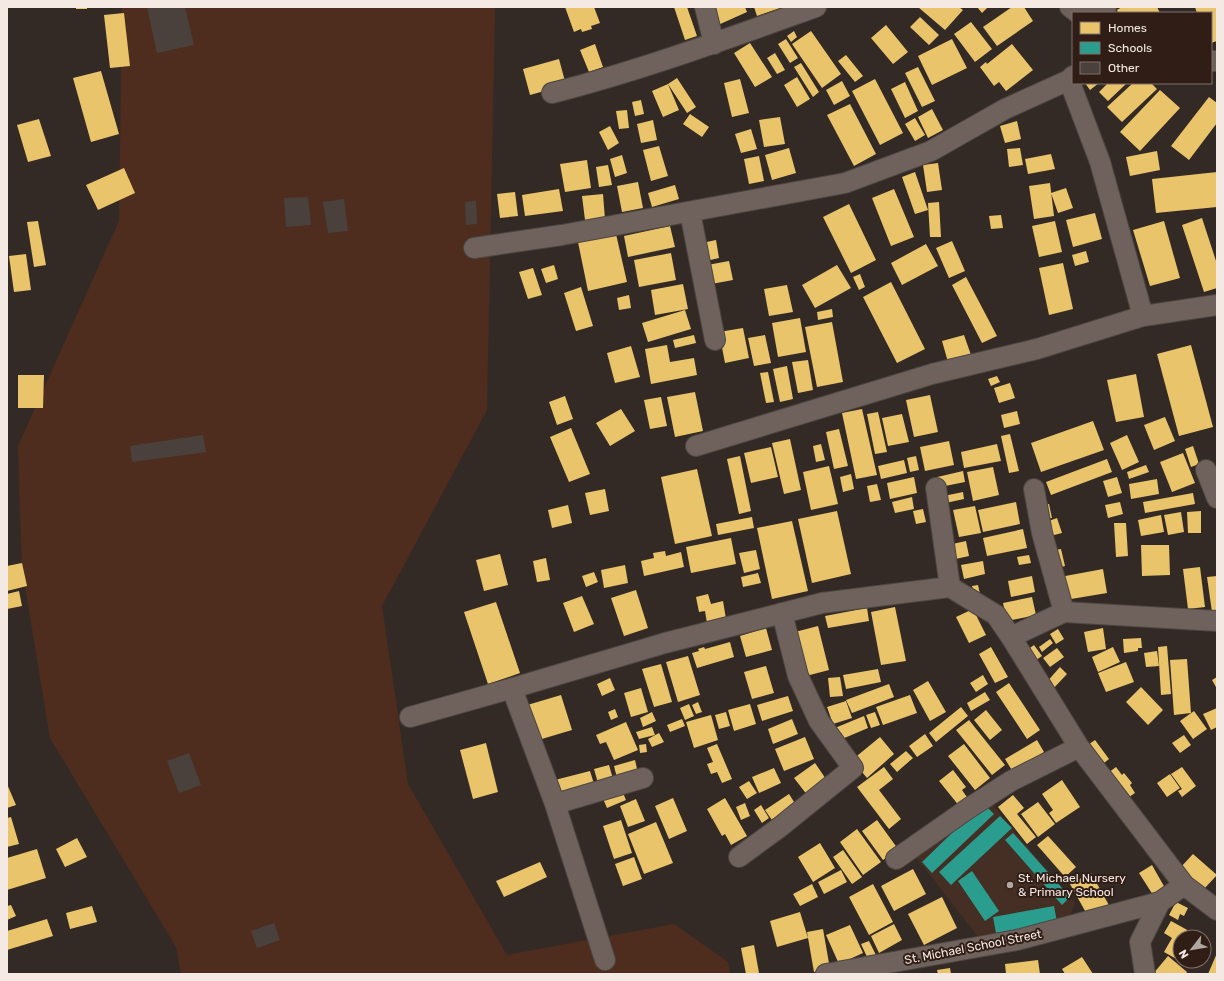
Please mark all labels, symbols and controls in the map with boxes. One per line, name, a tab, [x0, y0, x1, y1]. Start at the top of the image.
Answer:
legend	[1072, 12, 1212, 84]
text: Homes	[1108, 21, 1147, 35]
text: Schools	[1108, 41, 1152, 55]
text: Other	[1108, 61, 1140, 75]
place label: St. Michael Nursery & Primary School	[1018, 871, 1126, 899]
marker: St. Michael Nursery & Primary School	[1005, 880, 1015, 890]
street label: St. Michael School Street	[903, 927, 1043, 967]
north arrow	[1172, 929, 1212, 969]
text: N	[1176, 947, 1191, 961]

